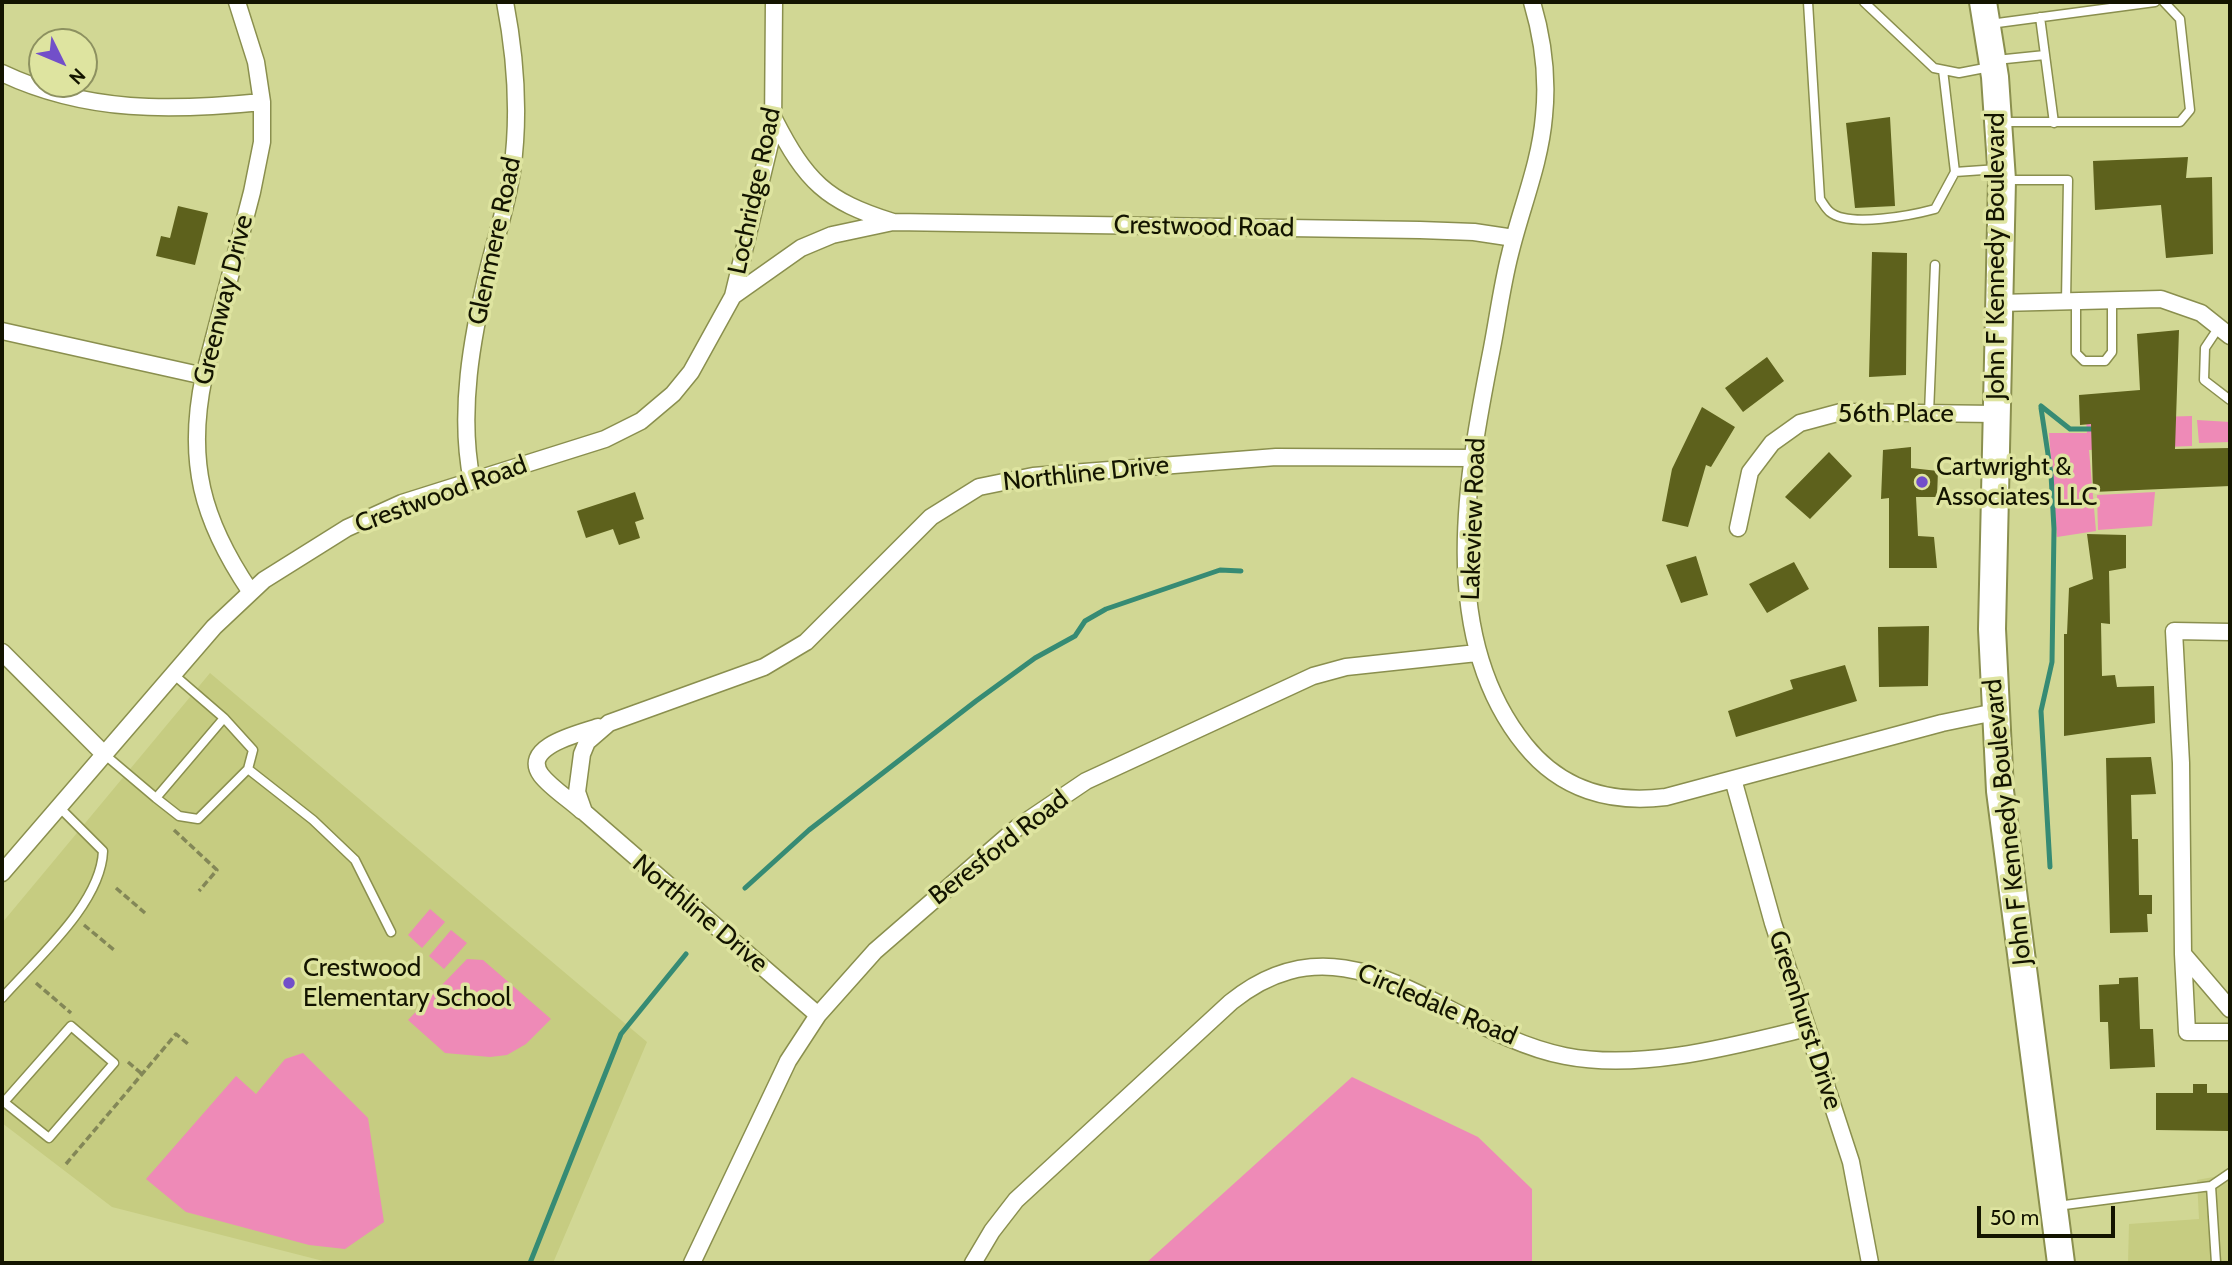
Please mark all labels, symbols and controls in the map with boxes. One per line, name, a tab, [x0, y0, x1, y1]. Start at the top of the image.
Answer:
north arrow	[28, 28, 98, 98]
text: N	[64, 64, 90, 89]
street label: Lochridge Road	[722, 105, 788, 277]
street label: John F Kennedy Boulevard	[1980, 112, 2012, 400]
street label: Glenmere Road	[462, 154, 528, 328]
street label: Crestwood Road	[1113, 210, 1295, 244]
street label: Greenway Drive	[188, 212, 260, 388]
street label: 56th Place	[1838, 398, 1954, 430]
street label: Lakeview Road	[1456, 437, 1492, 601]
street label: Crestwood Road	[351, 449, 531, 541]
street label: Northline Drive	[1001, 450, 1171, 498]
place label: Cartwright & Associates LLC	[1936, 451, 2097, 512]
marker: Cartwright & Associates LLC	[1914, 474, 1930, 490]
street label: John F Kennedy Boulevard	[1977, 677, 2039, 967]
street label: Beresford Road	[923, 784, 1075, 912]
street label: Northline Drive	[626, 848, 774, 980]
street label: Greenhurst Drive	[1761, 927, 1849, 1113]
place label: Crestwood Elementary School	[303, 952, 511, 1014]
street label: Circledale Road	[1353, 957, 1521, 1053]
marker: Crestwood Elementary School	[281, 975, 297, 991]
scale bar	[1980, 1192, 2118, 1236]
text: 50 m	[1990, 1205, 2039, 1230]

